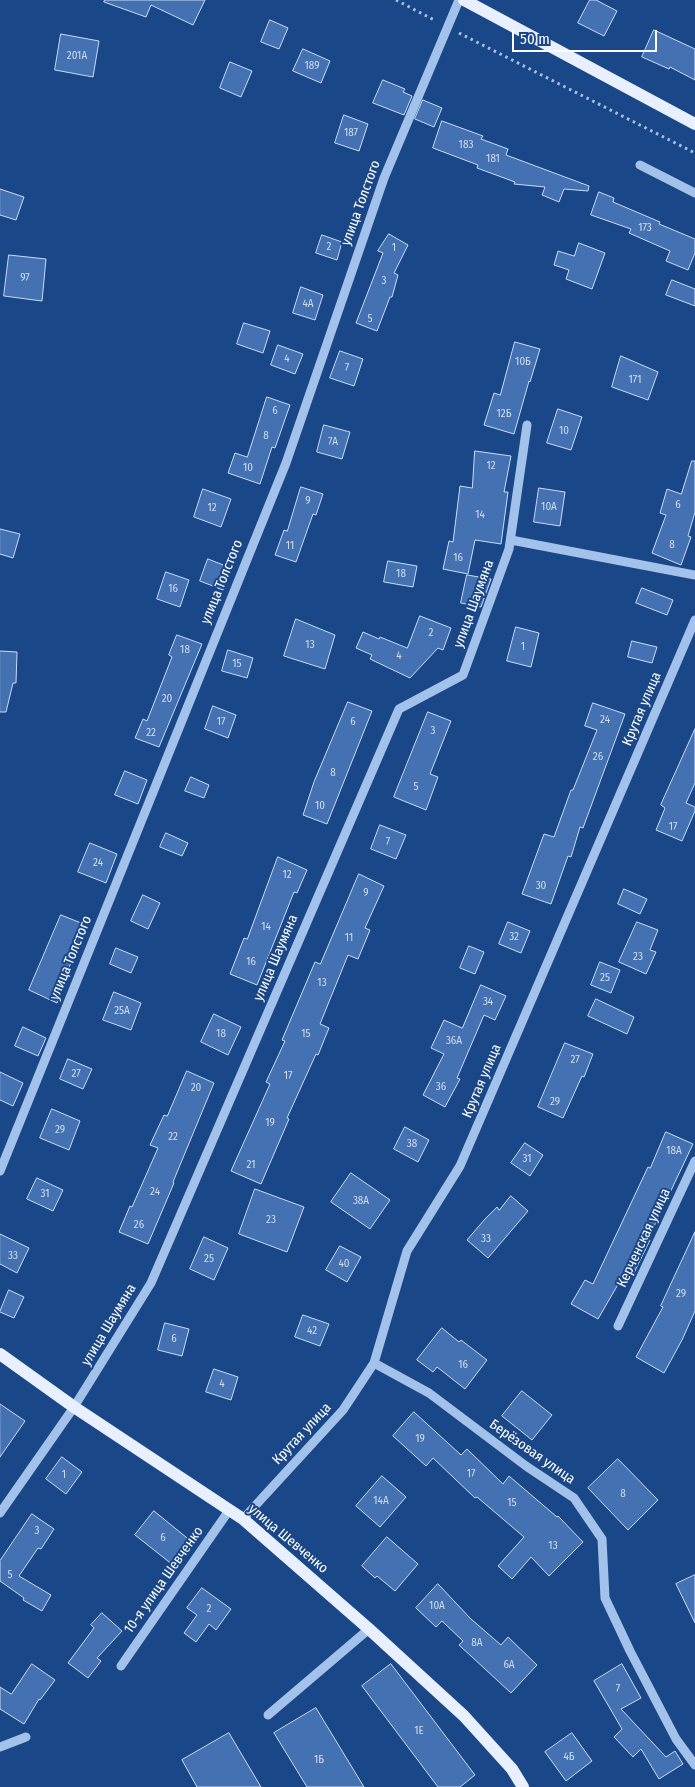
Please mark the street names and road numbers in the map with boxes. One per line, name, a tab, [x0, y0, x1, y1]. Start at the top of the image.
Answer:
street label: улица Толстого	[338, 158, 384, 248]
street label: улица Толстого	[197, 537, 247, 627]
street label: улица Шаумяна	[450, 558, 498, 650]
street label: Крутая улица	[619, 670, 665, 748]
street label: улица Шаумяна	[250, 912, 302, 1004]
street label: улица Толстого	[46, 913, 96, 1003]
street label: Крутая улица	[459, 1042, 505, 1120]
street label: Керченская улица	[614, 1186, 674, 1290]
street label: улица Шаумяна	[78, 1281, 140, 1369]
street label: Крутая улица	[269, 1400, 335, 1468]
street label: Берёзовая улица	[486, 1416, 578, 1488]
street label: улица Шевченко	[245, 1501, 331, 1577]
street label: 10-я улица Шевченко	[121, 1523, 207, 1637]

